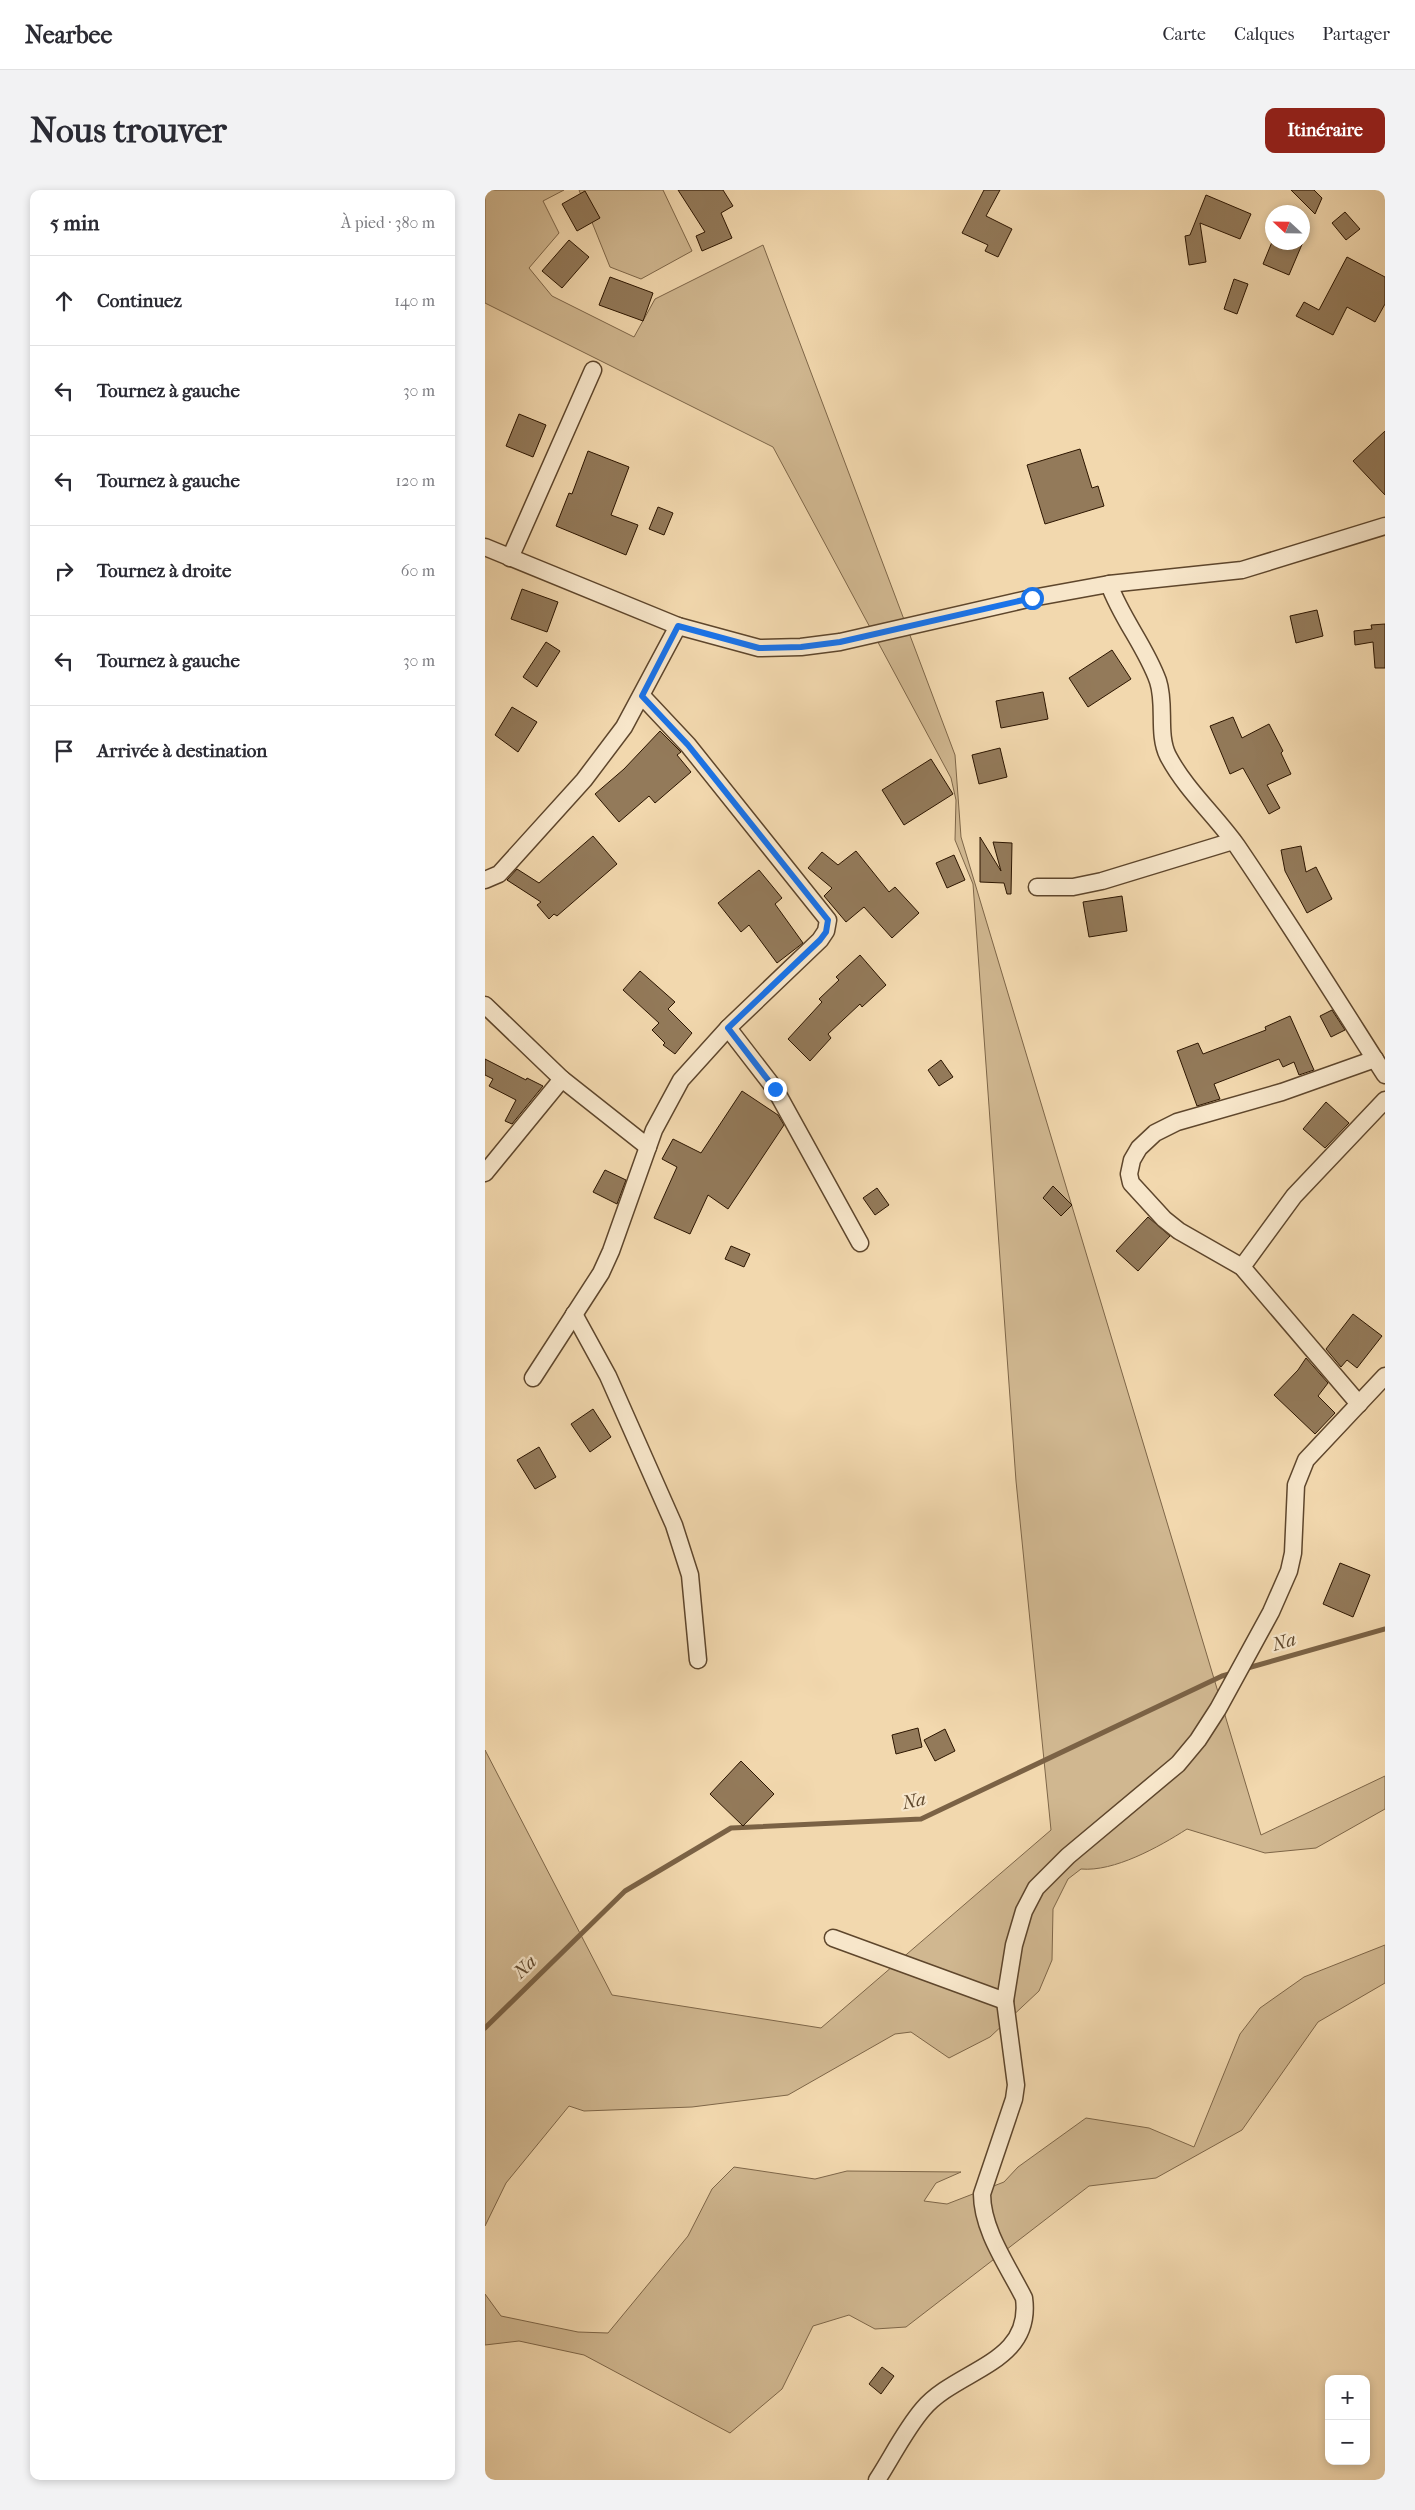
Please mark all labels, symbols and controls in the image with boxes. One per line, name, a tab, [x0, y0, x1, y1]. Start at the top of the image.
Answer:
text: Nearbee	[25, 21, 112, 49]
text: Carte	[1163, 24, 1206, 45]
text: Calques	[1234, 24, 1294, 45]
text: Partager	[1322, 24, 1390, 45]
button: Itinéraire	[1265, 108, 1385, 153]
text: Nous trouver	[30, 110, 227, 151]
north arrow	[1265, 205, 1310, 250]
text: 5 min	[50, 211, 99, 235]
text: À pied · 380 m	[341, 213, 435, 232]
icon: ahead	[50, 287, 78, 315]
text: Continuez	[97, 290, 182, 312]
text: 140 m	[394, 291, 435, 310]
icon: left	[50, 377, 78, 405]
text: Tournez à gauche	[97, 380, 240, 402]
text: 30 m	[403, 381, 435, 400]
icon: left	[50, 467, 78, 495]
text: Tournez à gauche	[97, 470, 240, 492]
text: 120 m	[396, 471, 435, 490]
icon: right	[50, 557, 78, 585]
text: Tournez à droite	[97, 560, 231, 582]
text: 60 m	[401, 561, 435, 580]
route start	[1021, 587, 1044, 610]
icon: left	[50, 647, 78, 675]
text: Tournez à gauche	[97, 650, 240, 672]
text: 30 m	[403, 651, 435, 670]
icon: arrive	[50, 737, 78, 765]
text: Arrivée à destination	[97, 740, 267, 762]
route end	[764, 1078, 787, 1101]
water label: Na	[1269, 1628, 1298, 1656]
water label: Na	[899, 1788, 928, 1814]
water label: Na	[508, 1951, 541, 1984]
map controls	[1325, 2375, 1370, 2465]
button: +	[1325, 2375, 1370, 2420]
button: −	[1325, 2420, 1370, 2465]

